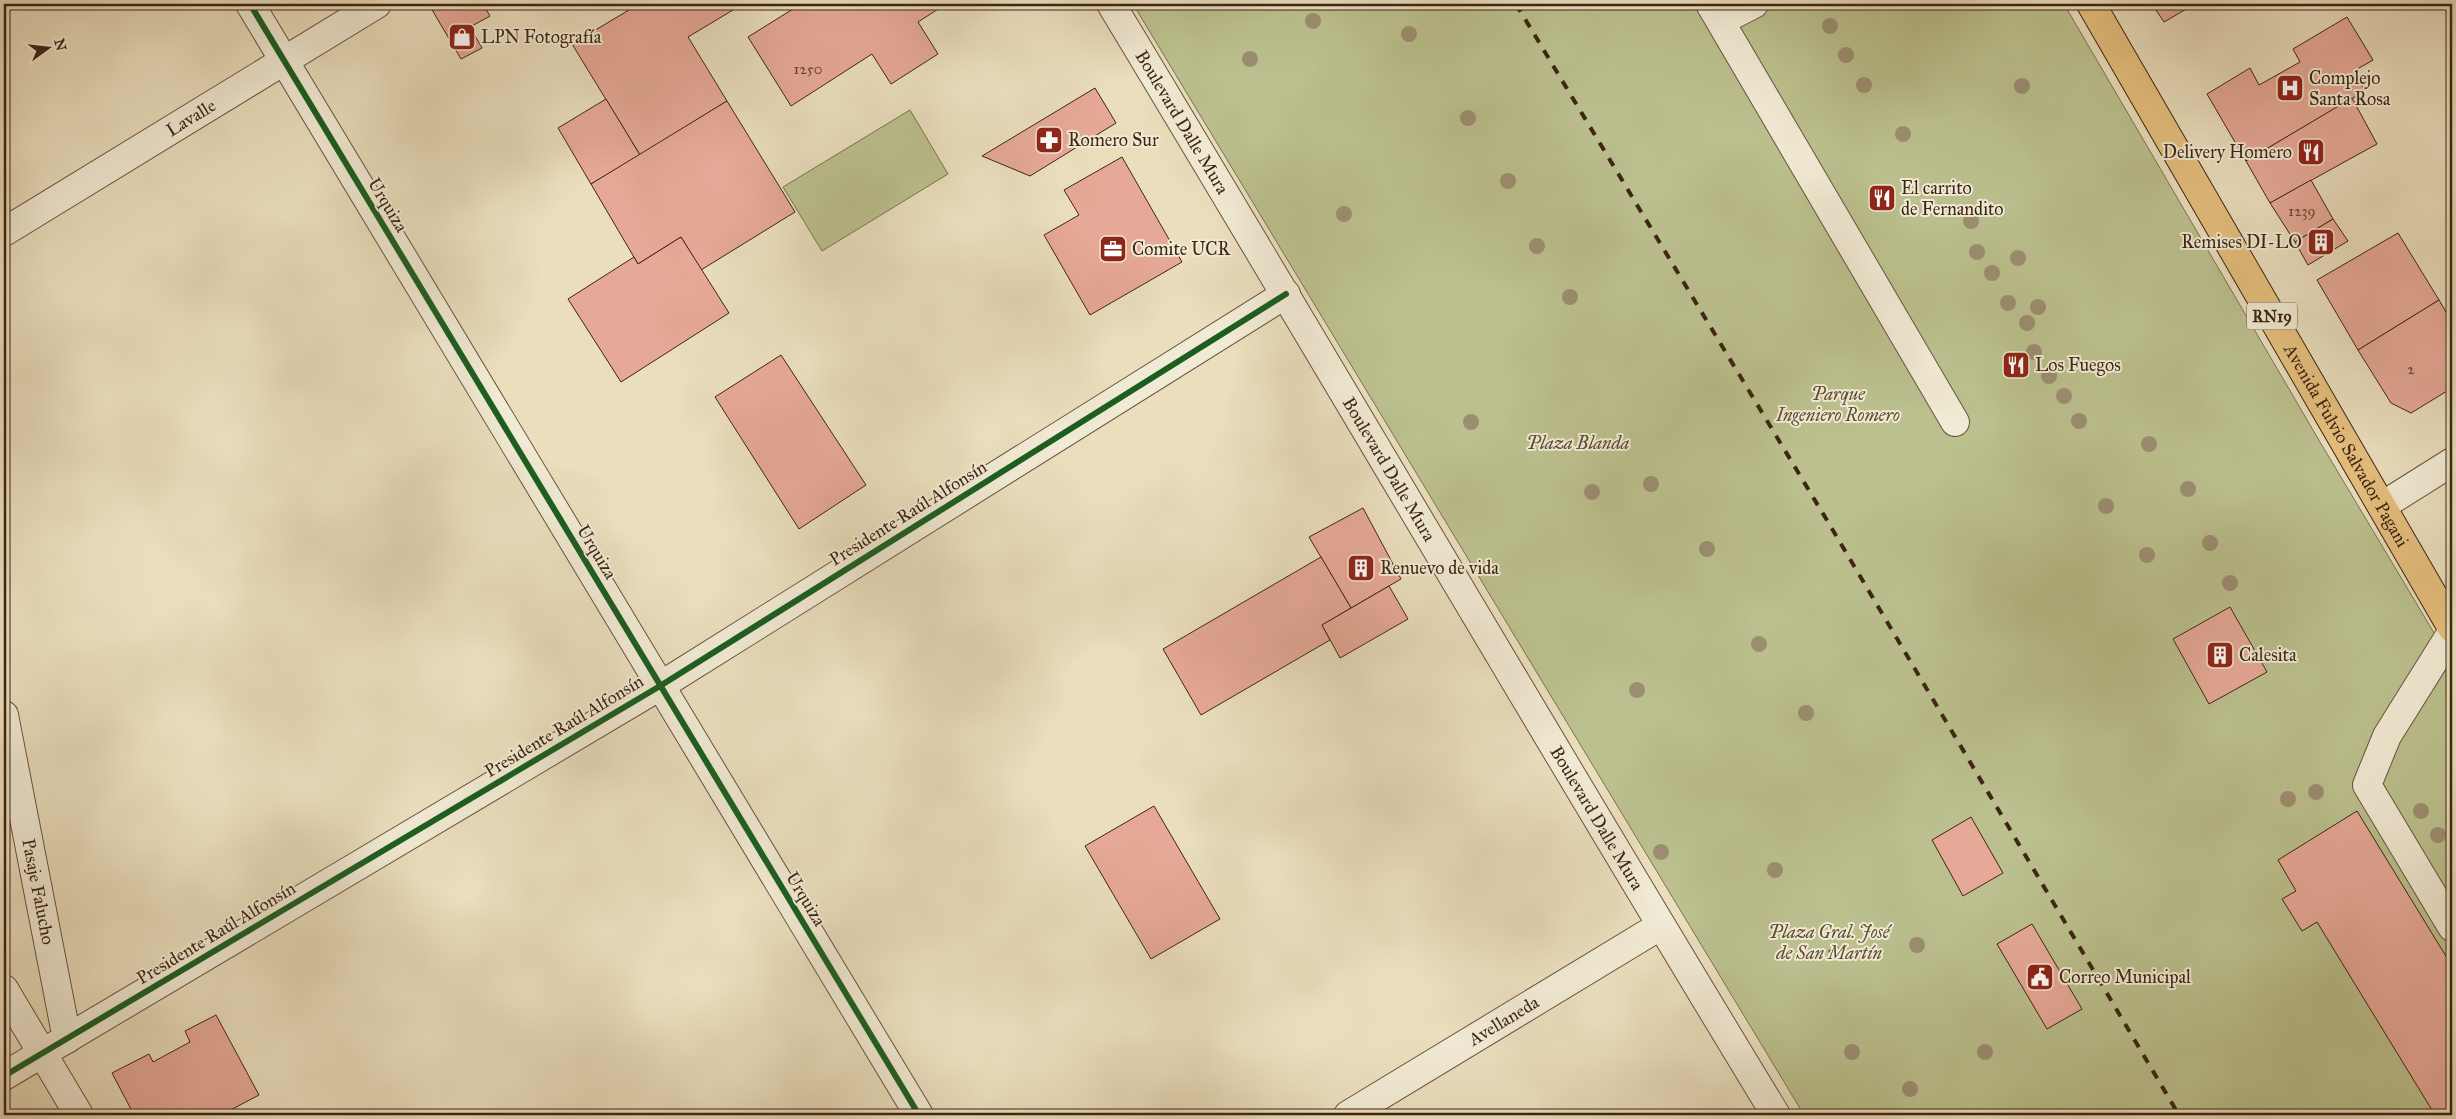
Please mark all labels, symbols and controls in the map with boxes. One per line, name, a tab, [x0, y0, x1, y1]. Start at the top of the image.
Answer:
north arrow	[22, 22, 72, 72]
shop icon: LPN Fotografía	[447, 22, 477, 52]
place label: LPN Fotografía	[481, 26, 602, 49]
text: N	[50, 37, 70, 53]
street label: Boulevard Dalle Mura	[1130, 46, 1234, 199]
house number: 1250	[794, 60, 822, 78]
place label: Complejo Santa Rosa	[2309, 67, 2391, 110]
hospital icon: Complejo Santa Rosa	[2275, 73, 2305, 103]
street label: Lavalle	[162, 94, 220, 141]
pharmacy icon: Romero Sur	[1034, 125, 1064, 155]
place label: Romero Sur	[1068, 129, 1159, 151]
restaurant icon: Delivery Homero	[2296, 137, 2326, 167]
place label: Delivery Homero	[2163, 141, 2292, 163]
street label: Urquiza	[362, 174, 413, 237]
place label: El carrito de Fernandito	[1901, 177, 2004, 220]
restaurant icon: El carrito de Fernandito	[1867, 183, 1897, 213]
house number: 1239	[2288, 202, 2316, 220]
building icon: Remises DI-LO	[2306, 227, 2336, 257]
place label: Remises DI-LO	[2181, 231, 2302, 253]
office icon: Comite UCR	[1098, 234, 1128, 264]
place label: Comite UCR	[1132, 238, 1231, 260]
road number: RN19	[2247, 302, 2297, 330]
street label: Avenida Fulvio Salvador Pagani	[2279, 339, 2414, 551]
restaurant icon: Los Fuegos	[2001, 350, 2031, 380]
place label: Los Fuegos	[2035, 354, 2121, 377]
house number: 2	[2407, 360, 2415, 378]
park label: Parque Ingeniero Romero	[1775, 383, 1900, 426]
street label: Boulevard Dalle Mura	[1338, 393, 1441, 546]
park label: Plaza Blanda	[1527, 432, 1630, 454]
street label: Presidente Raúl Alfonsín	[825, 455, 991, 570]
street label: Urquiza	[571, 521, 622, 584]
building icon: Renuevo de vida	[1346, 553, 1376, 583]
place label: Renuevo de vida	[1380, 557, 1499, 579]
building icon: Calesita	[2205, 640, 2235, 670]
place label: Calesita	[2239, 644, 2297, 666]
street label: Presidente Raúl Alfonsín	[481, 670, 648, 782]
street label: Boulevard Dalle Mura	[1545, 742, 1649, 894]
street label: Pasaje Falucho	[17, 837, 59, 947]
street label: Urquiza	[780, 868, 831, 931]
street label: Presidente Raúl Alfonsín	[133, 877, 300, 989]
park label: Plaza Gral. José de San Martín	[1769, 921, 1893, 964]
public building icon: Correo Municipal	[2025, 962, 2055, 992]
place label: Correo Municipal	[2059, 966, 2191, 988]
street label: Avellaneda	[1463, 991, 1543, 1051]

